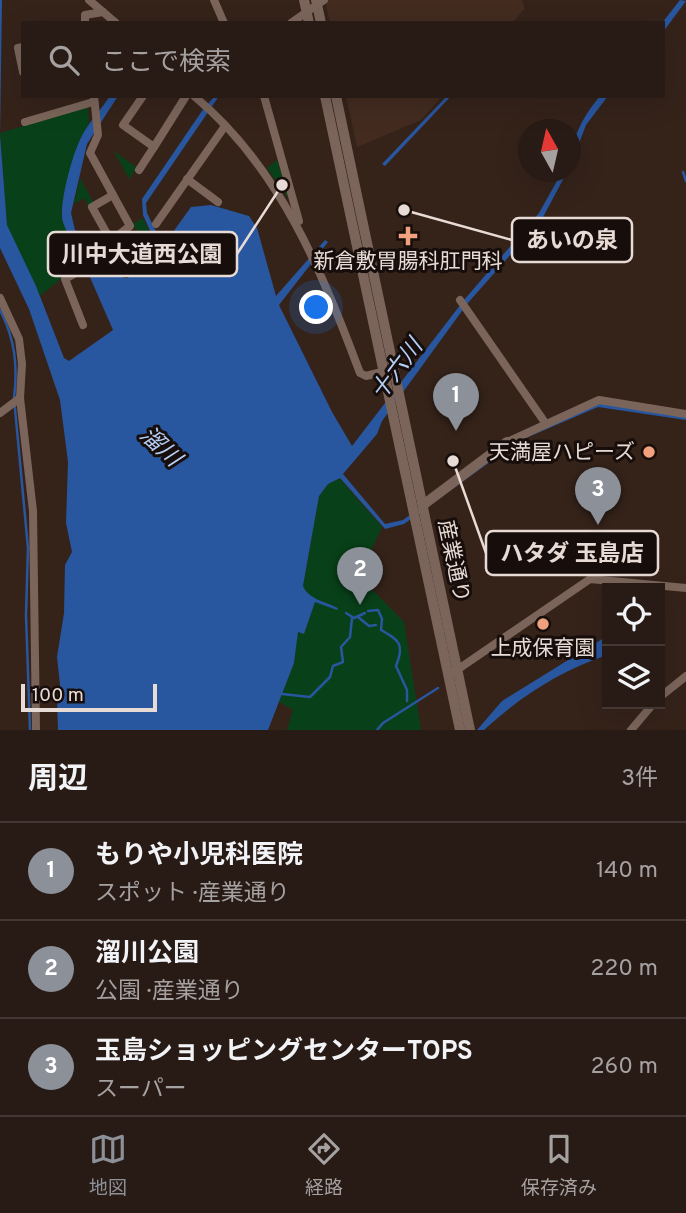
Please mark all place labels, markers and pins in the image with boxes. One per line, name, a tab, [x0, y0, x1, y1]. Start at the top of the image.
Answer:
callout: あいの泉	[512, 218, 632, 262]
marker: 新倉敷胃腸科肛門科	[398, 226, 418, 246]
callout: 川中大道西公園	[48, 232, 237, 276]
place label: 新倉敷胃腸科肛門科	[314, 249, 503, 276]
pin: 1	[433, 373, 479, 431]
place label: 天満屋ハピーズ	[489, 440, 635, 467]
marker: 天満屋ハピーズ	[641, 444, 657, 460]
pin: 3	[575, 467, 621, 525]
callout: ハタダ 玉島店	[486, 531, 658, 575]
pin: 2	[337, 547, 383, 605]
marker: 上成保育園	[535, 616, 551, 632]
place label: 上成保育園	[491, 636, 596, 663]

